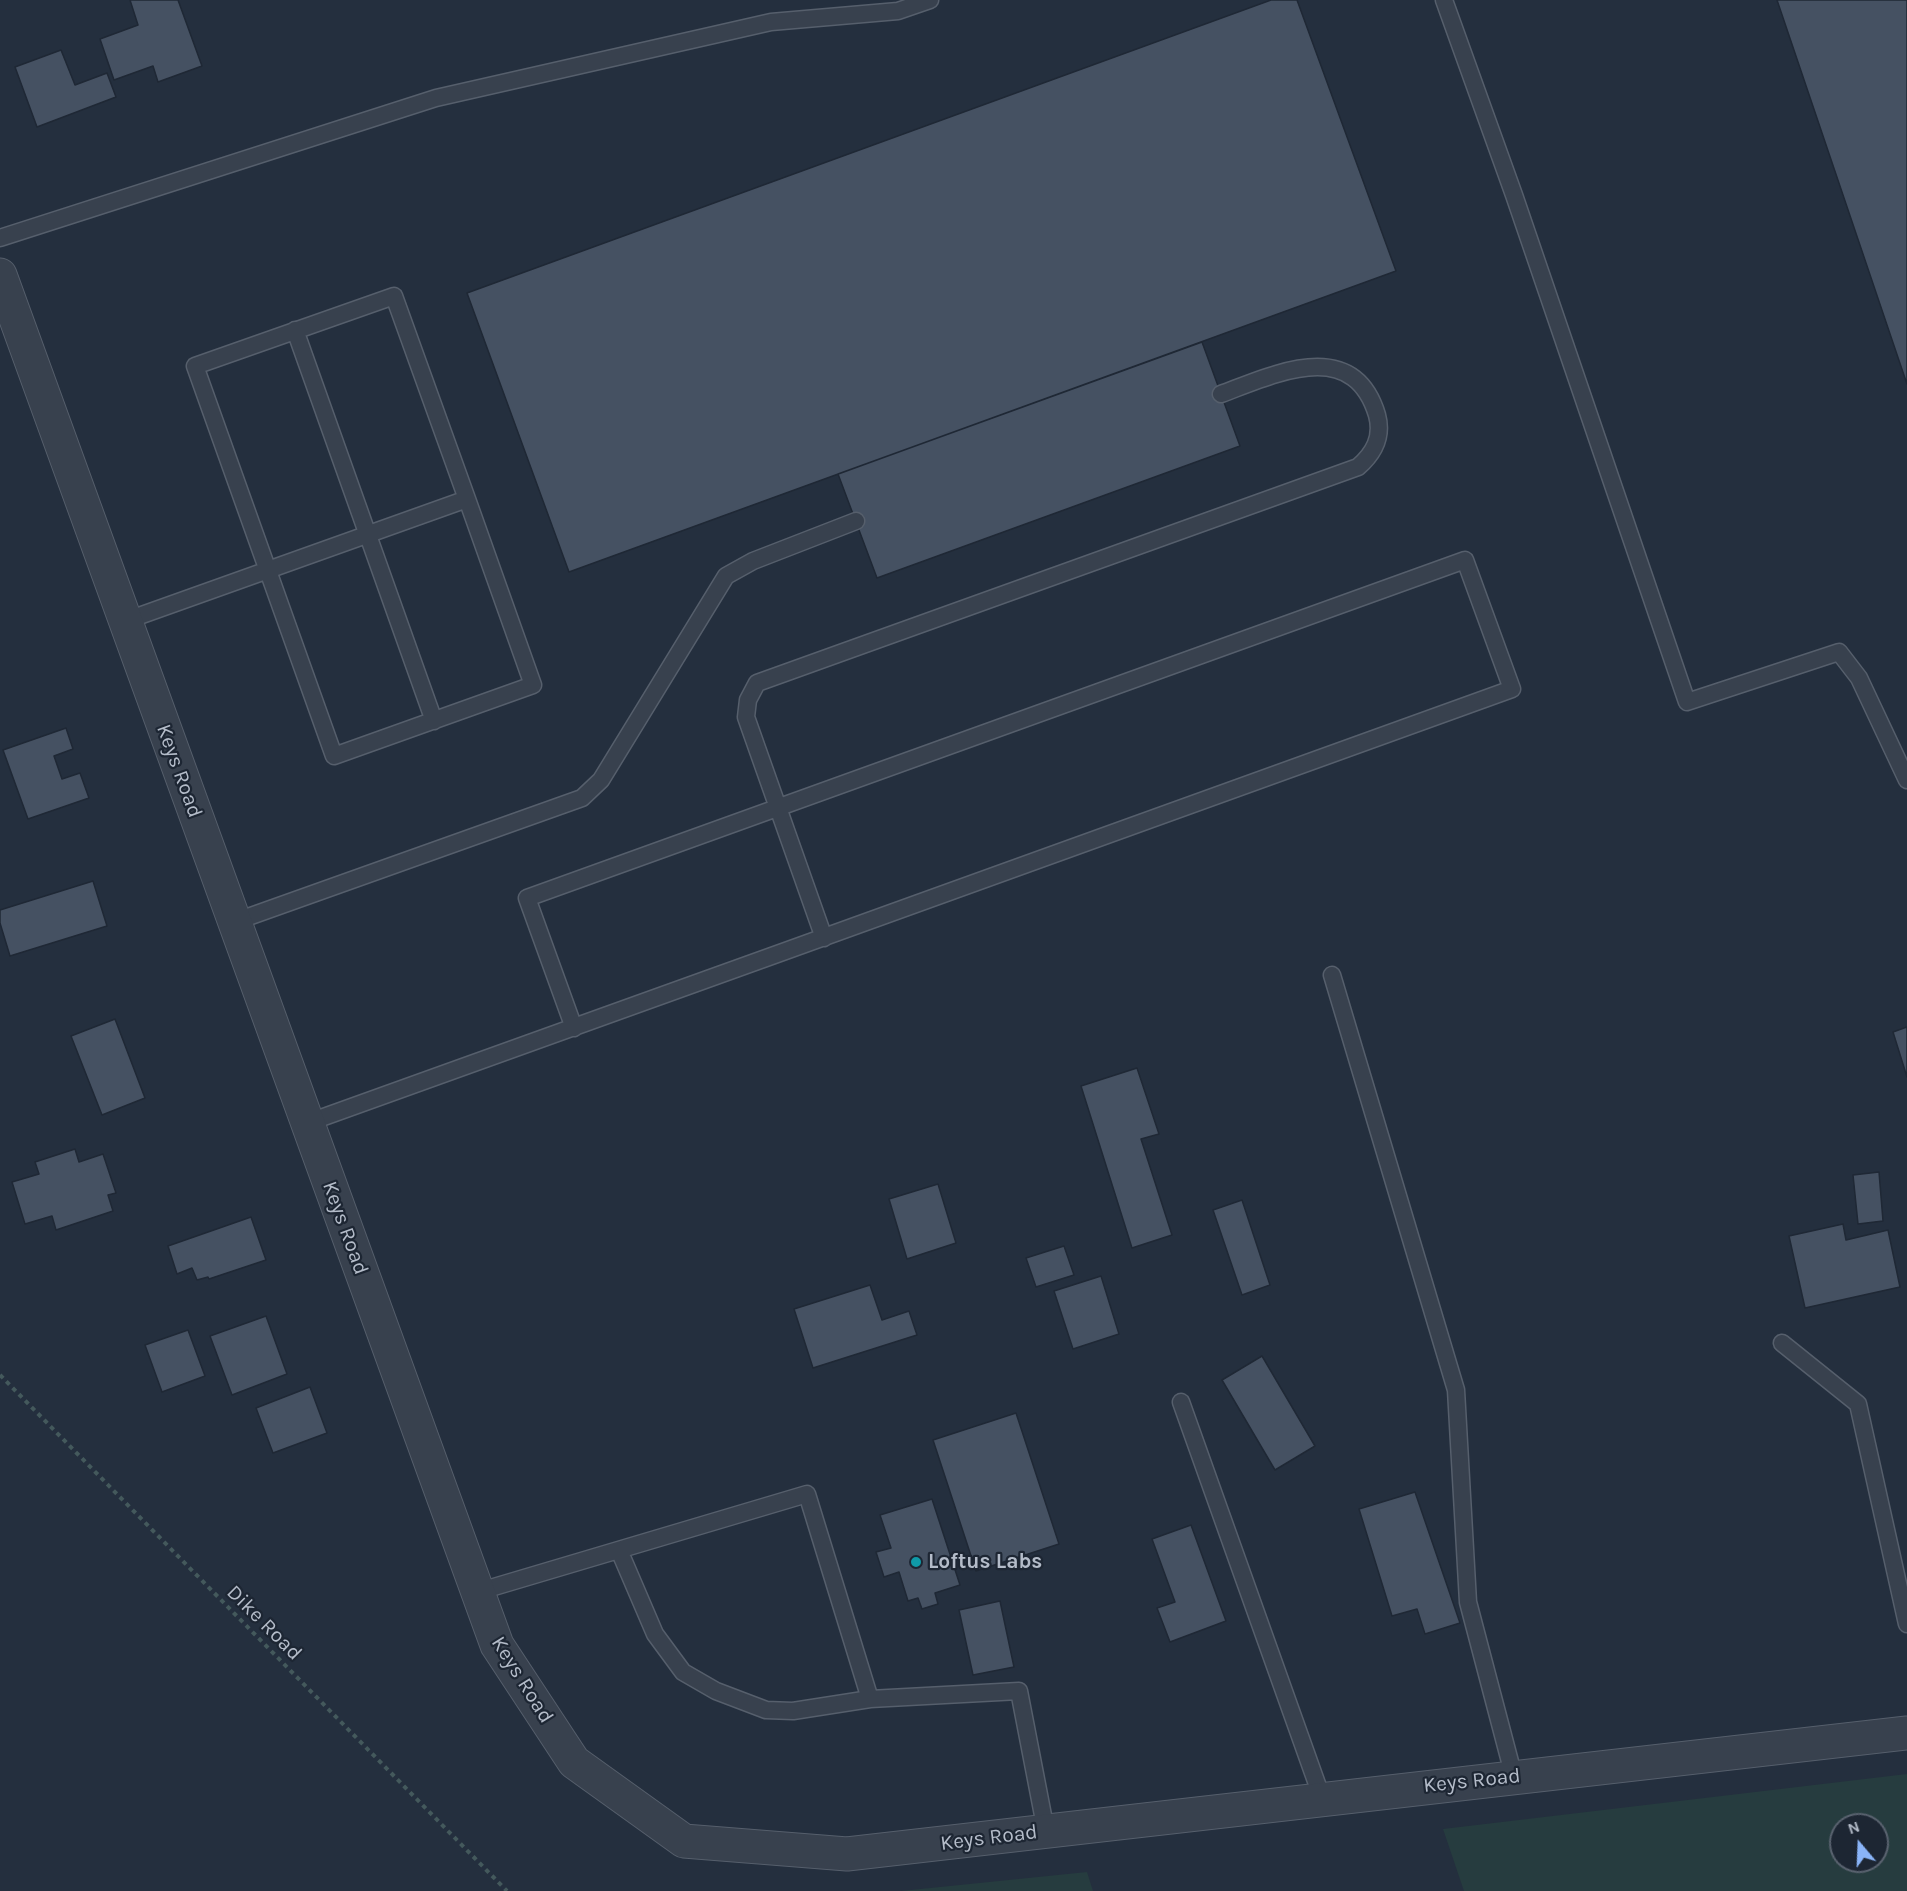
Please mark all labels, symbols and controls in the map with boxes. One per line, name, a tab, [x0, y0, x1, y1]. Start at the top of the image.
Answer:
street label: Keys Road	[150, 721, 208, 821]
street label: Keys Road	[316, 1178, 374, 1278]
place label: Loftus Labs	[928, 1549, 1042, 1575]
marker: Loftus Labs	[909, 1555, 923, 1569]
street label: Dike Road	[221, 1580, 307, 1666]
street label: Keys Road	[485, 1632, 559, 1728]
street label: Keys Road	[1422, 1763, 1522, 1799]
north arrow	[1829, 1813, 1889, 1873]
text: N	[1845, 1817, 1862, 1838]
street label: Keys Road	[939, 1820, 1039, 1856]

